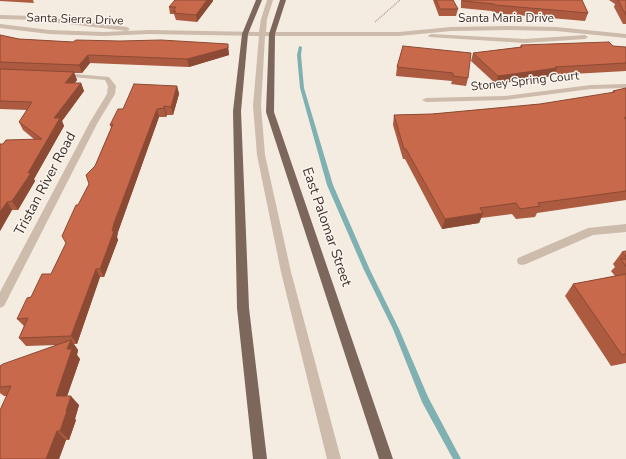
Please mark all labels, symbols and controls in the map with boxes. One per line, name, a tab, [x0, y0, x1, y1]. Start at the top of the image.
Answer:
street label: Santa Sierra Drive	[26, 11, 124, 29]
street label: Santa Maria Drive	[458, 12, 554, 26]
street label: Stoney Spring Court	[470, 69, 580, 95]
street label: Tristan River Road	[12, 130, 80, 238]
street label: East Palomar Street	[298, 165, 354, 289]

